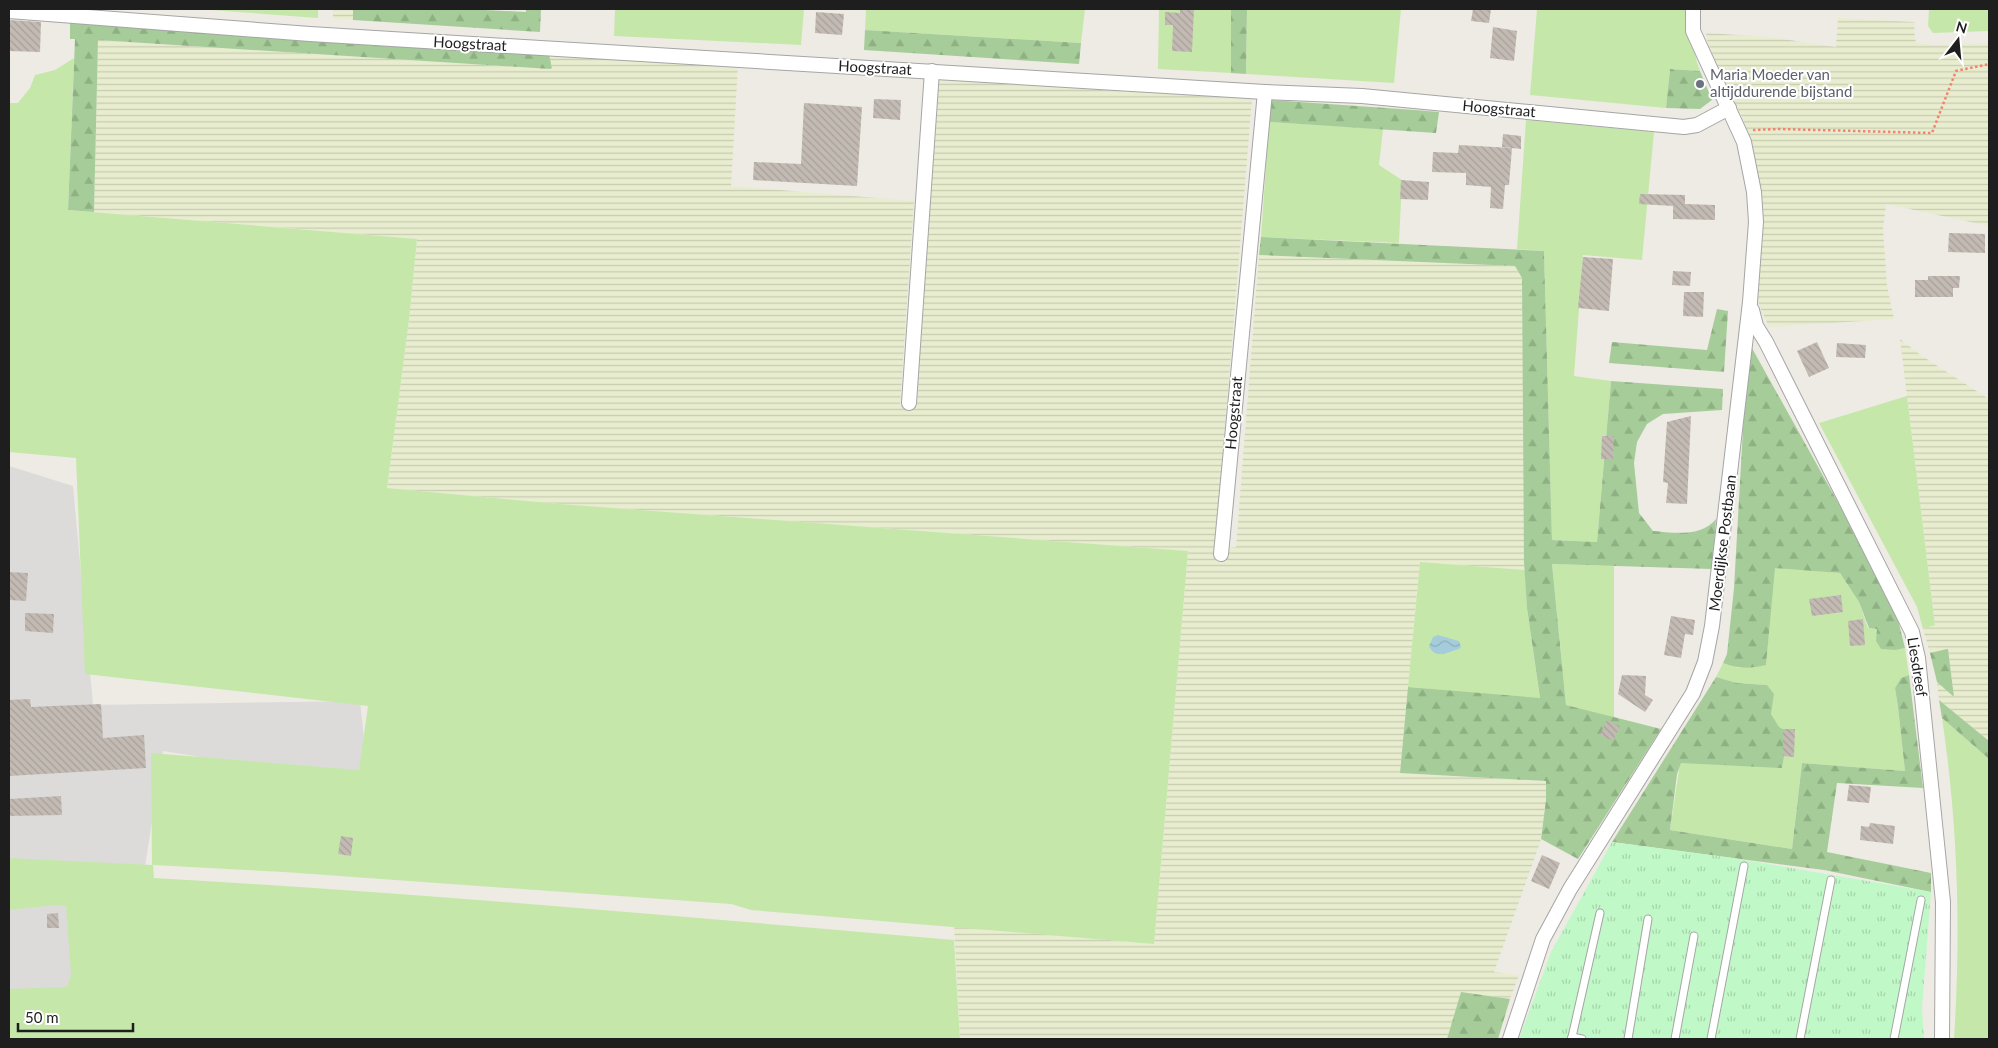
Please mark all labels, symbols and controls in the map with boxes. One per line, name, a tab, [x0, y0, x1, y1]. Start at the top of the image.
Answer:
north arrow	[1933, 15, 1983, 65]
text: N	[1954, 17, 1969, 37]
street label: Hoogstraat	[433, 32, 508, 54]
street label: Hoogstraat	[838, 56, 913, 78]
place label: Maria Moeder van altijddurende bijstand	[1710, 65, 1852, 100]
marker: Maria Moeder van altijddurende bijstand	[1694, 78, 1706, 90]
street label: Hoogstraat	[1462, 96, 1537, 120]
street label: Hoogstraat	[1221, 375, 1245, 450]
street label: Moerdijkse Postbaan	[1705, 474, 1739, 612]
street label: Liesdreef	[1904, 636, 1932, 699]
scale bar	[18, 1000, 132, 1032]
text: 50 m	[25, 1008, 59, 1026]

